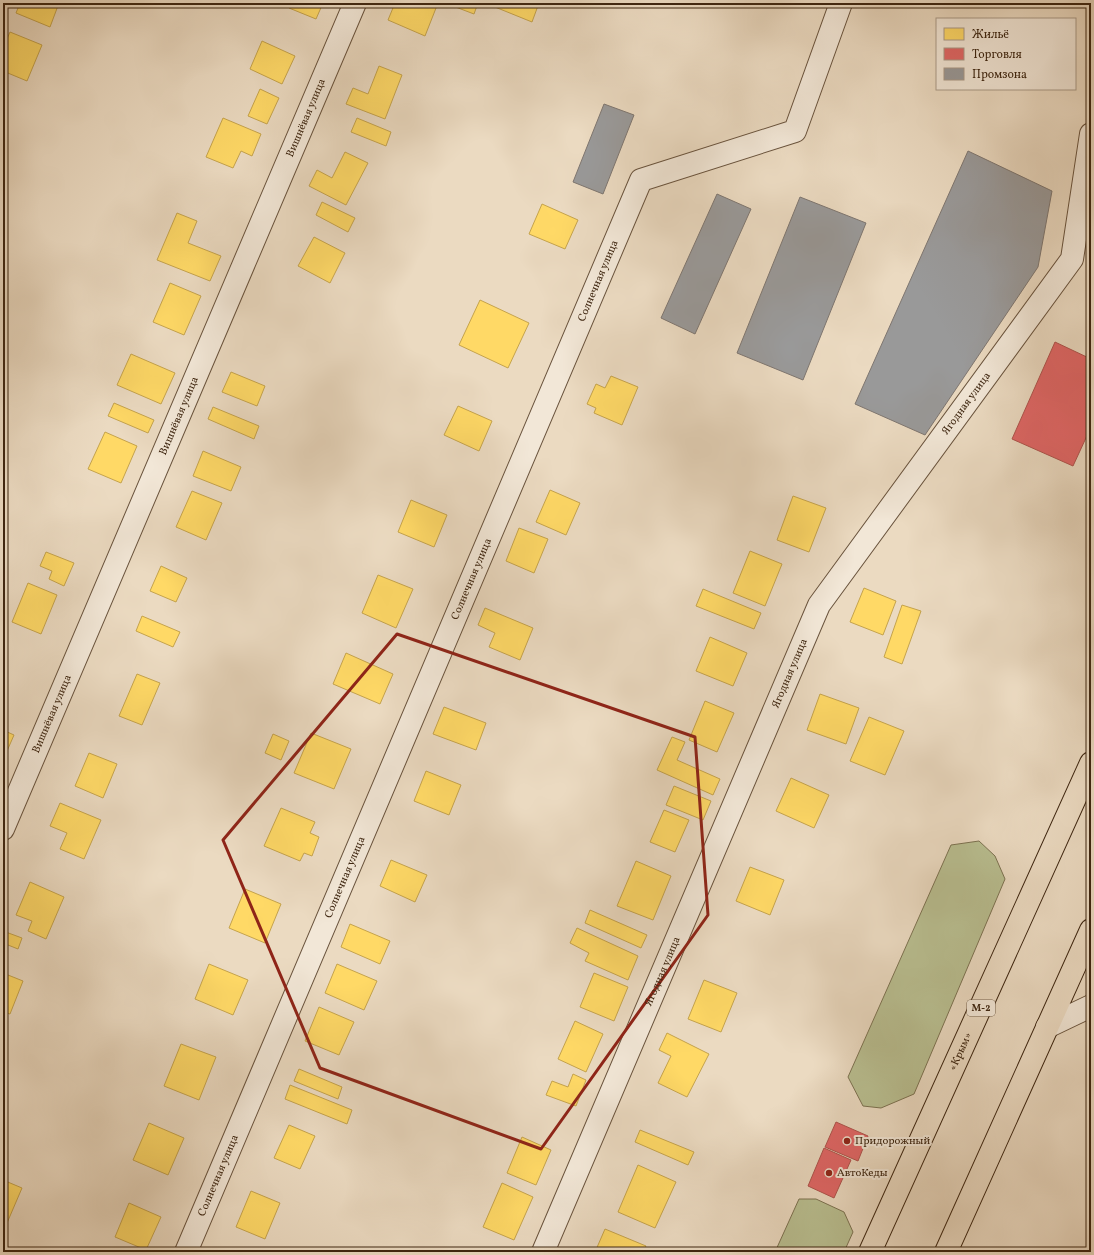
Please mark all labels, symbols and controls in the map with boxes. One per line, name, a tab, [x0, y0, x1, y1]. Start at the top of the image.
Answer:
legend	[936, 18, 1076, 90]
text: Жильё	[972, 27, 1009, 43]
text: Торговля	[972, 47, 1022, 63]
text: Промзона	[972, 67, 1027, 83]
street label: Вишнёвая улица	[283, 76, 330, 159]
street label: Солнечная улица	[574, 237, 622, 324]
street label: Ягодная улица	[938, 369, 995, 438]
street label: Вишнёвая улица	[156, 374, 203, 458]
street label: Солнечная улица	[448, 535, 496, 622]
street label: Ягодная улица	[768, 636, 811, 711]
street label: Вишнёвая улица	[29, 672, 76, 756]
street label: Солнечная улица	[321, 834, 369, 920]
street label: Ягодная улица	[641, 934, 684, 1009]
road number: М-2	[967, 1000, 995, 1016]
street label: «Крым»	[945, 1030, 976, 1073]
street label: Солнечная улица	[194, 1132, 243, 1219]
place label: Придорожный	[855, 1134, 930, 1149]
marker: Придорожный	[842, 1136, 852, 1146]
place label: АвтоКеды	[837, 1166, 888, 1181]
marker: АвтоКеды	[824, 1168, 834, 1178]

